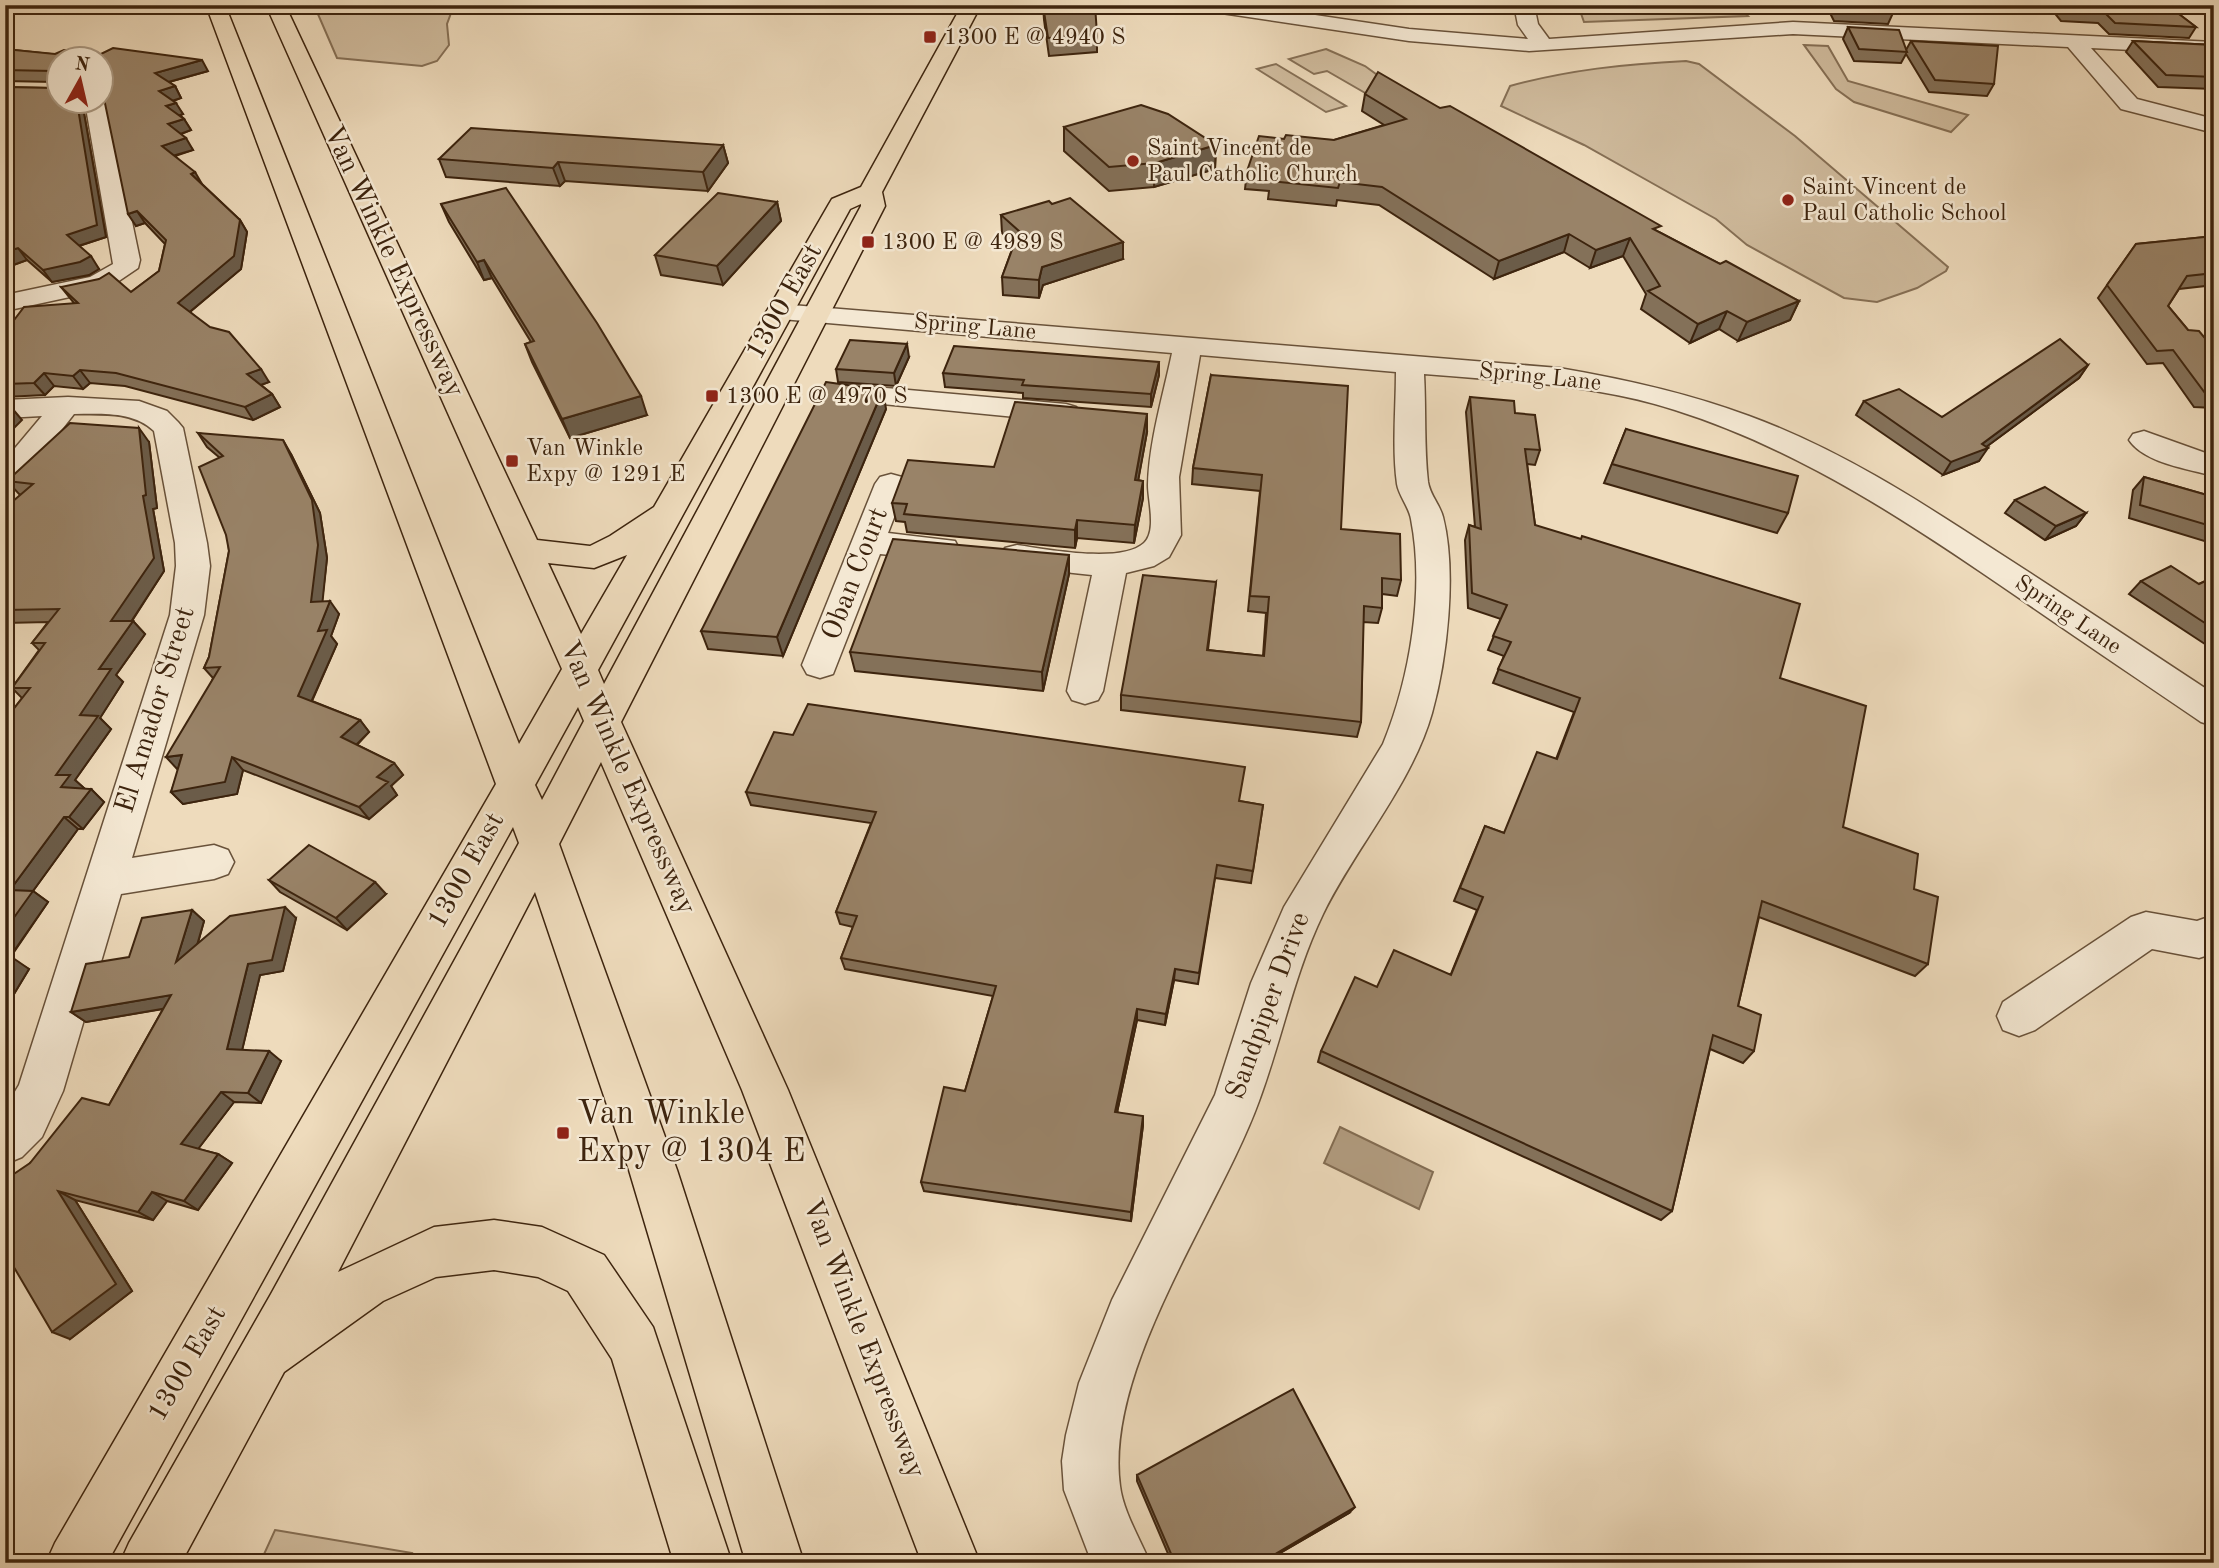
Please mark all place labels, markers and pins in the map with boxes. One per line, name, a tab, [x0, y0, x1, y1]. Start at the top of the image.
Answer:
place label: 1300 E @ 4940 S	[944, 26, 1125, 49]
marker: 1300 E @ 4940 S	[922, 29, 938, 45]
place label: Saint Vincent de Paul Catholic Church	[1147, 137, 1358, 186]
marker: Saint Vincent de Paul Catholic Church	[1125, 153, 1141, 169]
place label: Saint Vincent de Paul Catholic School	[1802, 176, 2006, 225]
marker: Saint Vincent de Paul Catholic School	[1780, 192, 1796, 208]
place label: 1300 E @ 4989 S	[882, 231, 1063, 254]
marker: 1300 E @ 4989 S	[860, 234, 876, 250]
place label: 1300 E @ 4970 S	[726, 385, 907, 408]
marker: 1300 E @ 4970 S	[704, 388, 720, 404]
place label: Van Winkle Expy @ 1291 E	[526, 437, 685, 486]
marker: Van Winkle Expy @ 1291 E	[504, 453, 520, 469]
place label: Van Winkle Expy @ 1304 E	[577, 1098, 806, 1169]
marker: Van Winkle Expy @ 1304 E	[555, 1125, 571, 1141]

